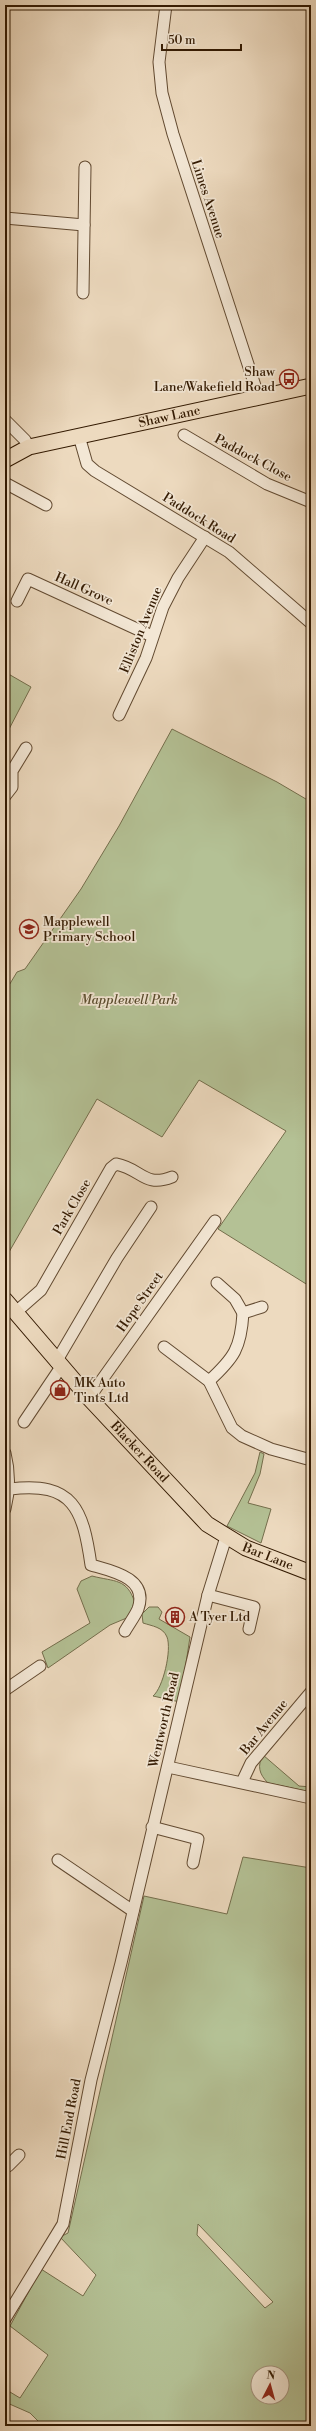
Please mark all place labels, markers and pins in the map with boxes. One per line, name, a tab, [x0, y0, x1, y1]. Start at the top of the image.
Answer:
place label: Shaw Lane/Wakefield Road	[154, 364, 276, 395]
bus stop icon: Shaw Lane/Wakefield Road	[278, 368, 300, 390]
place label: Mapplewell Primary School	[43, 914, 135, 945]
school or university icon: Mapplewell Primary School	[18, 918, 40, 940]
place label: MK Auto Tints Ltd	[74, 1375, 129, 1406]
shop icon: MK Auto Tints Ltd	[49, 1379, 71, 1401]
building icon: A Tyer Ltd	[164, 1606, 186, 1628]
place label: A Tyer Ltd	[188, 1609, 251, 1625]

